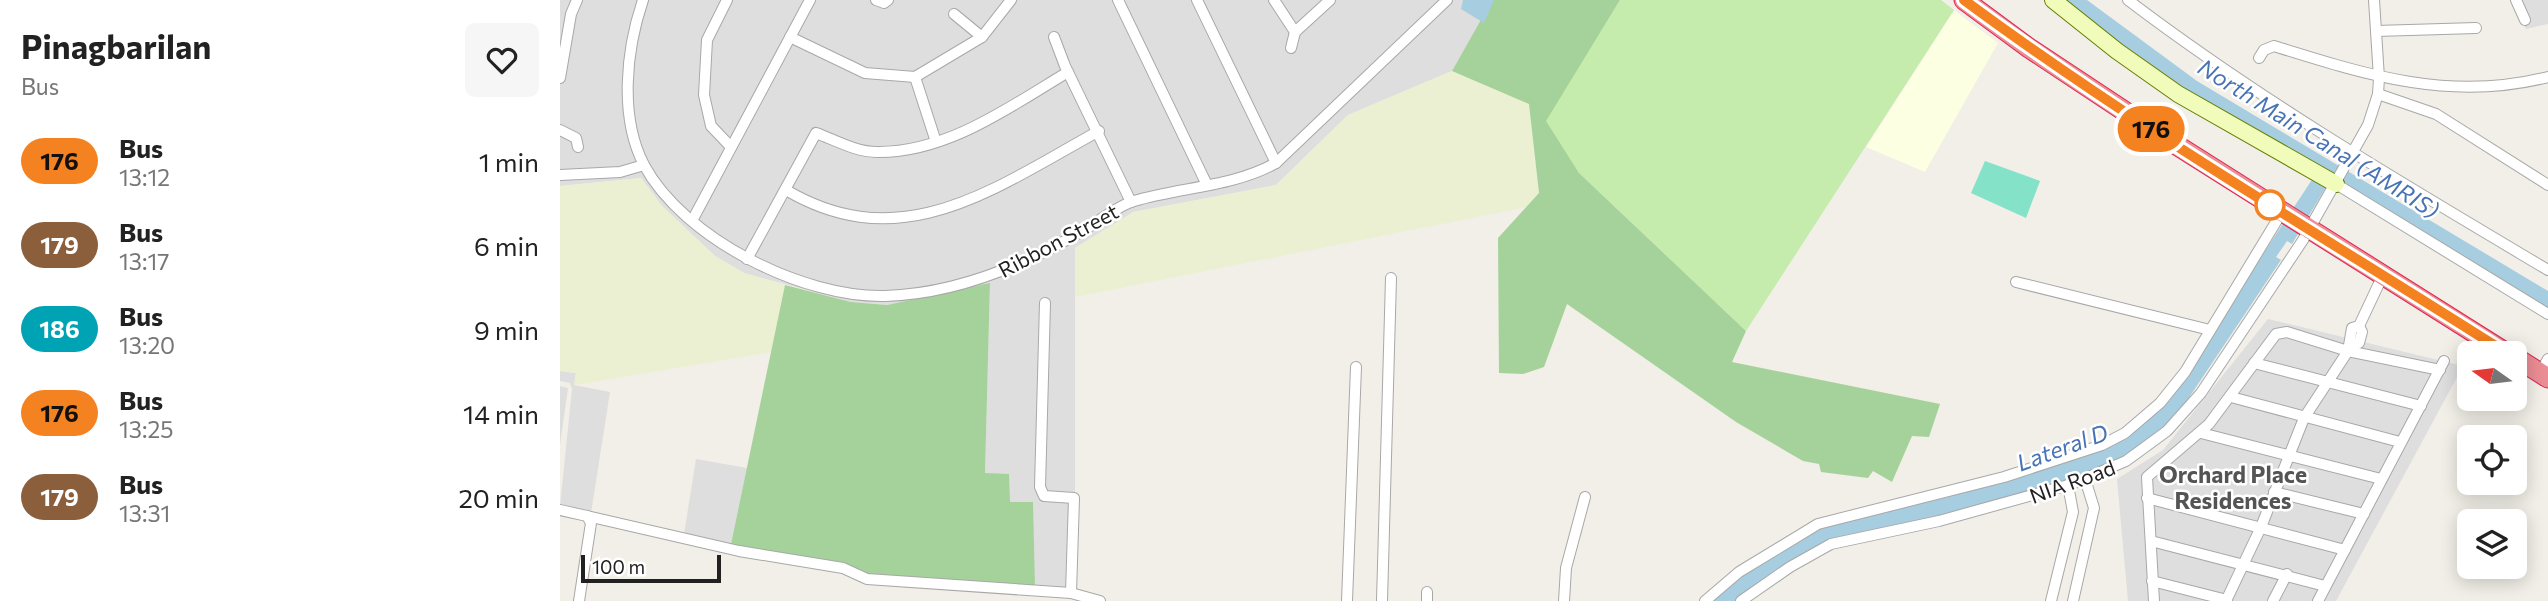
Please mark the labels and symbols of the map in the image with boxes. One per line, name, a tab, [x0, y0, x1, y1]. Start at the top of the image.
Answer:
water label: North Main Canal (AMRIS)	[2193, 52, 2445, 224]
line badge: 176	[2111, 106, 2191, 152]
unlabelled marker	[2255, 190, 2285, 220]
street label: Ribbon Street	[994, 198, 1122, 282]
north arrow	[2457, 341, 2527, 411]
water label: Lateral D	[2013, 418, 2111, 476]
street label: NIA Road	[2026, 454, 2118, 508]
district label: Orchard Place Residences	[2159, 460, 2307, 514]
scale bar	[581, 552, 721, 584]

